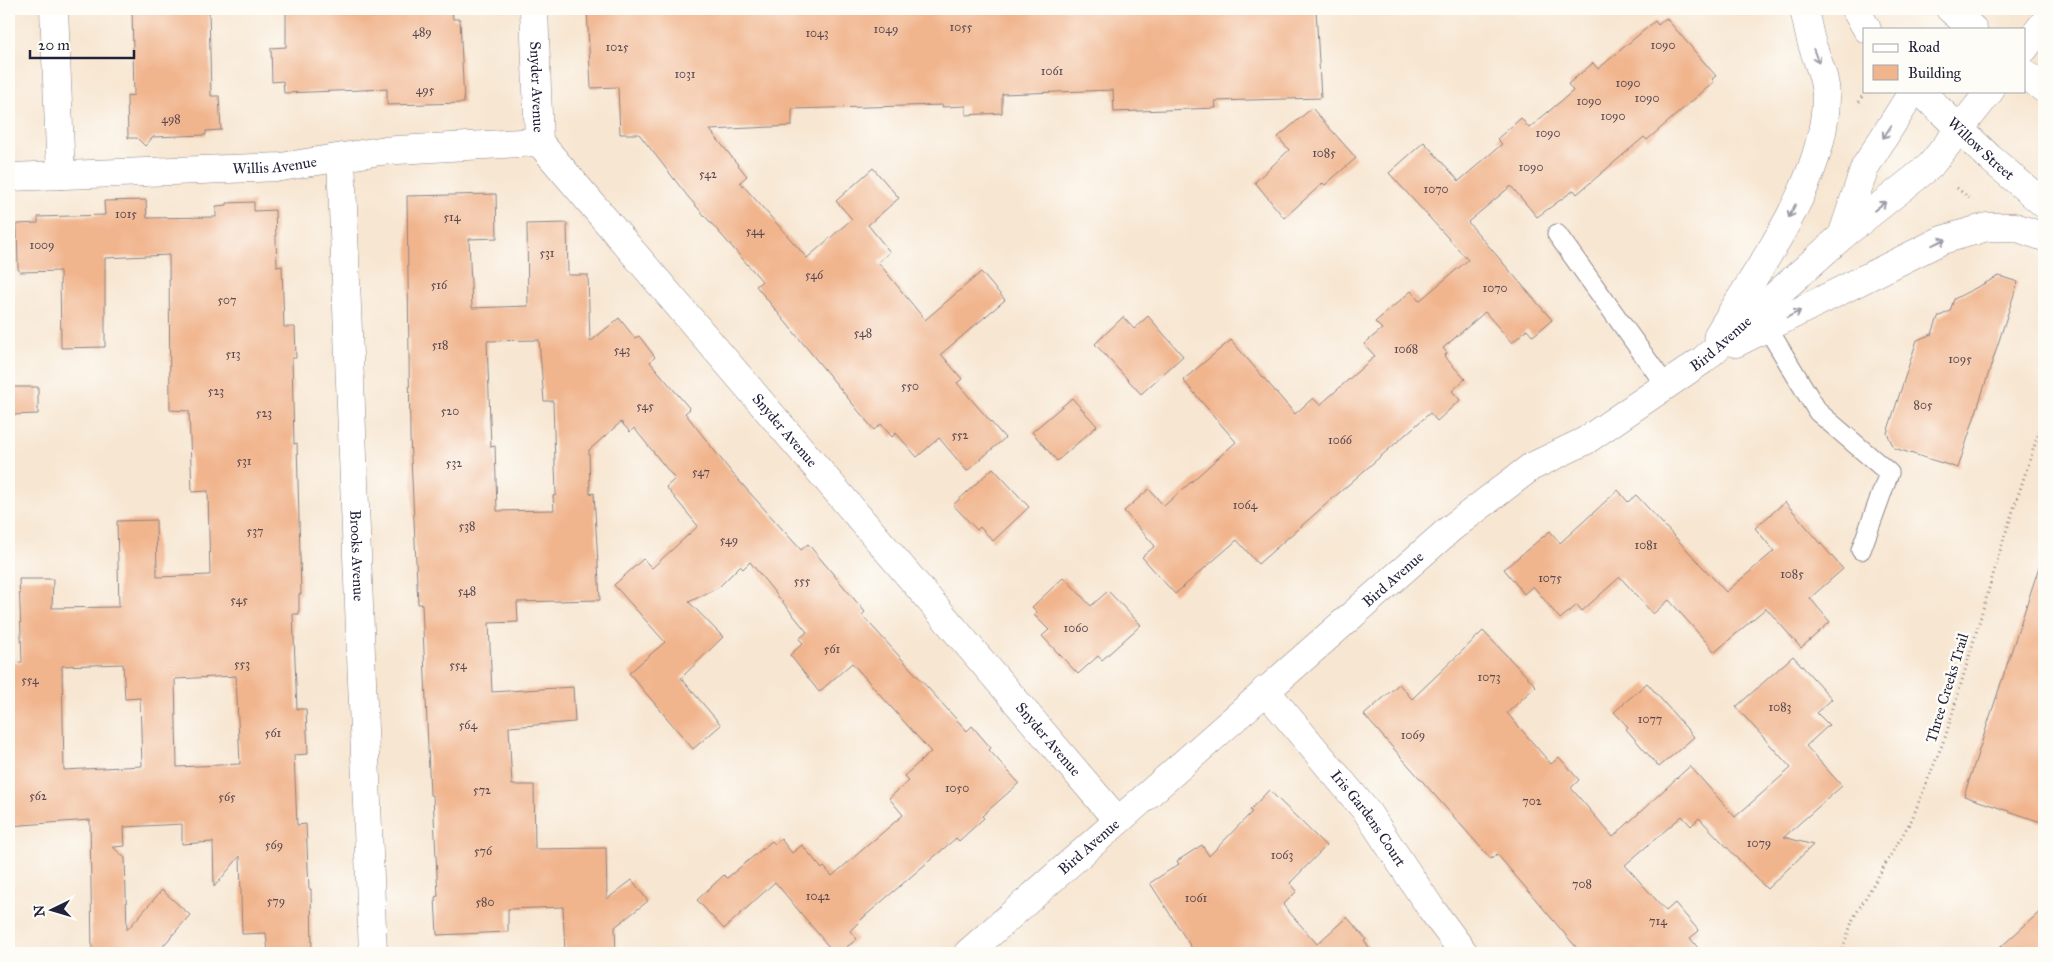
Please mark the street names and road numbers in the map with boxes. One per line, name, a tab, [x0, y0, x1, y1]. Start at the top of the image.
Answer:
street label: Snyder Avenue	[526, 41, 548, 133]
street label: Willow Street	[1944, 113, 2019, 184]
street label: Willis Avenue	[232, 152, 318, 178]
street label: Bird Avenue	[1687, 312, 1755, 375]
street label: Snyder Avenue	[748, 390, 821, 471]
street label: Brooks Avenue	[346, 510, 368, 602]
street label: Bird Avenue	[1359, 548, 1427, 611]
street label: Three Creeks Trail	[1922, 630, 1973, 745]
street label: Snyder Avenue	[1012, 699, 1085, 780]
street label: Iris Gardens Court	[1327, 767, 1410, 871]
street label: Bird Avenue	[1055, 815, 1123, 878]

